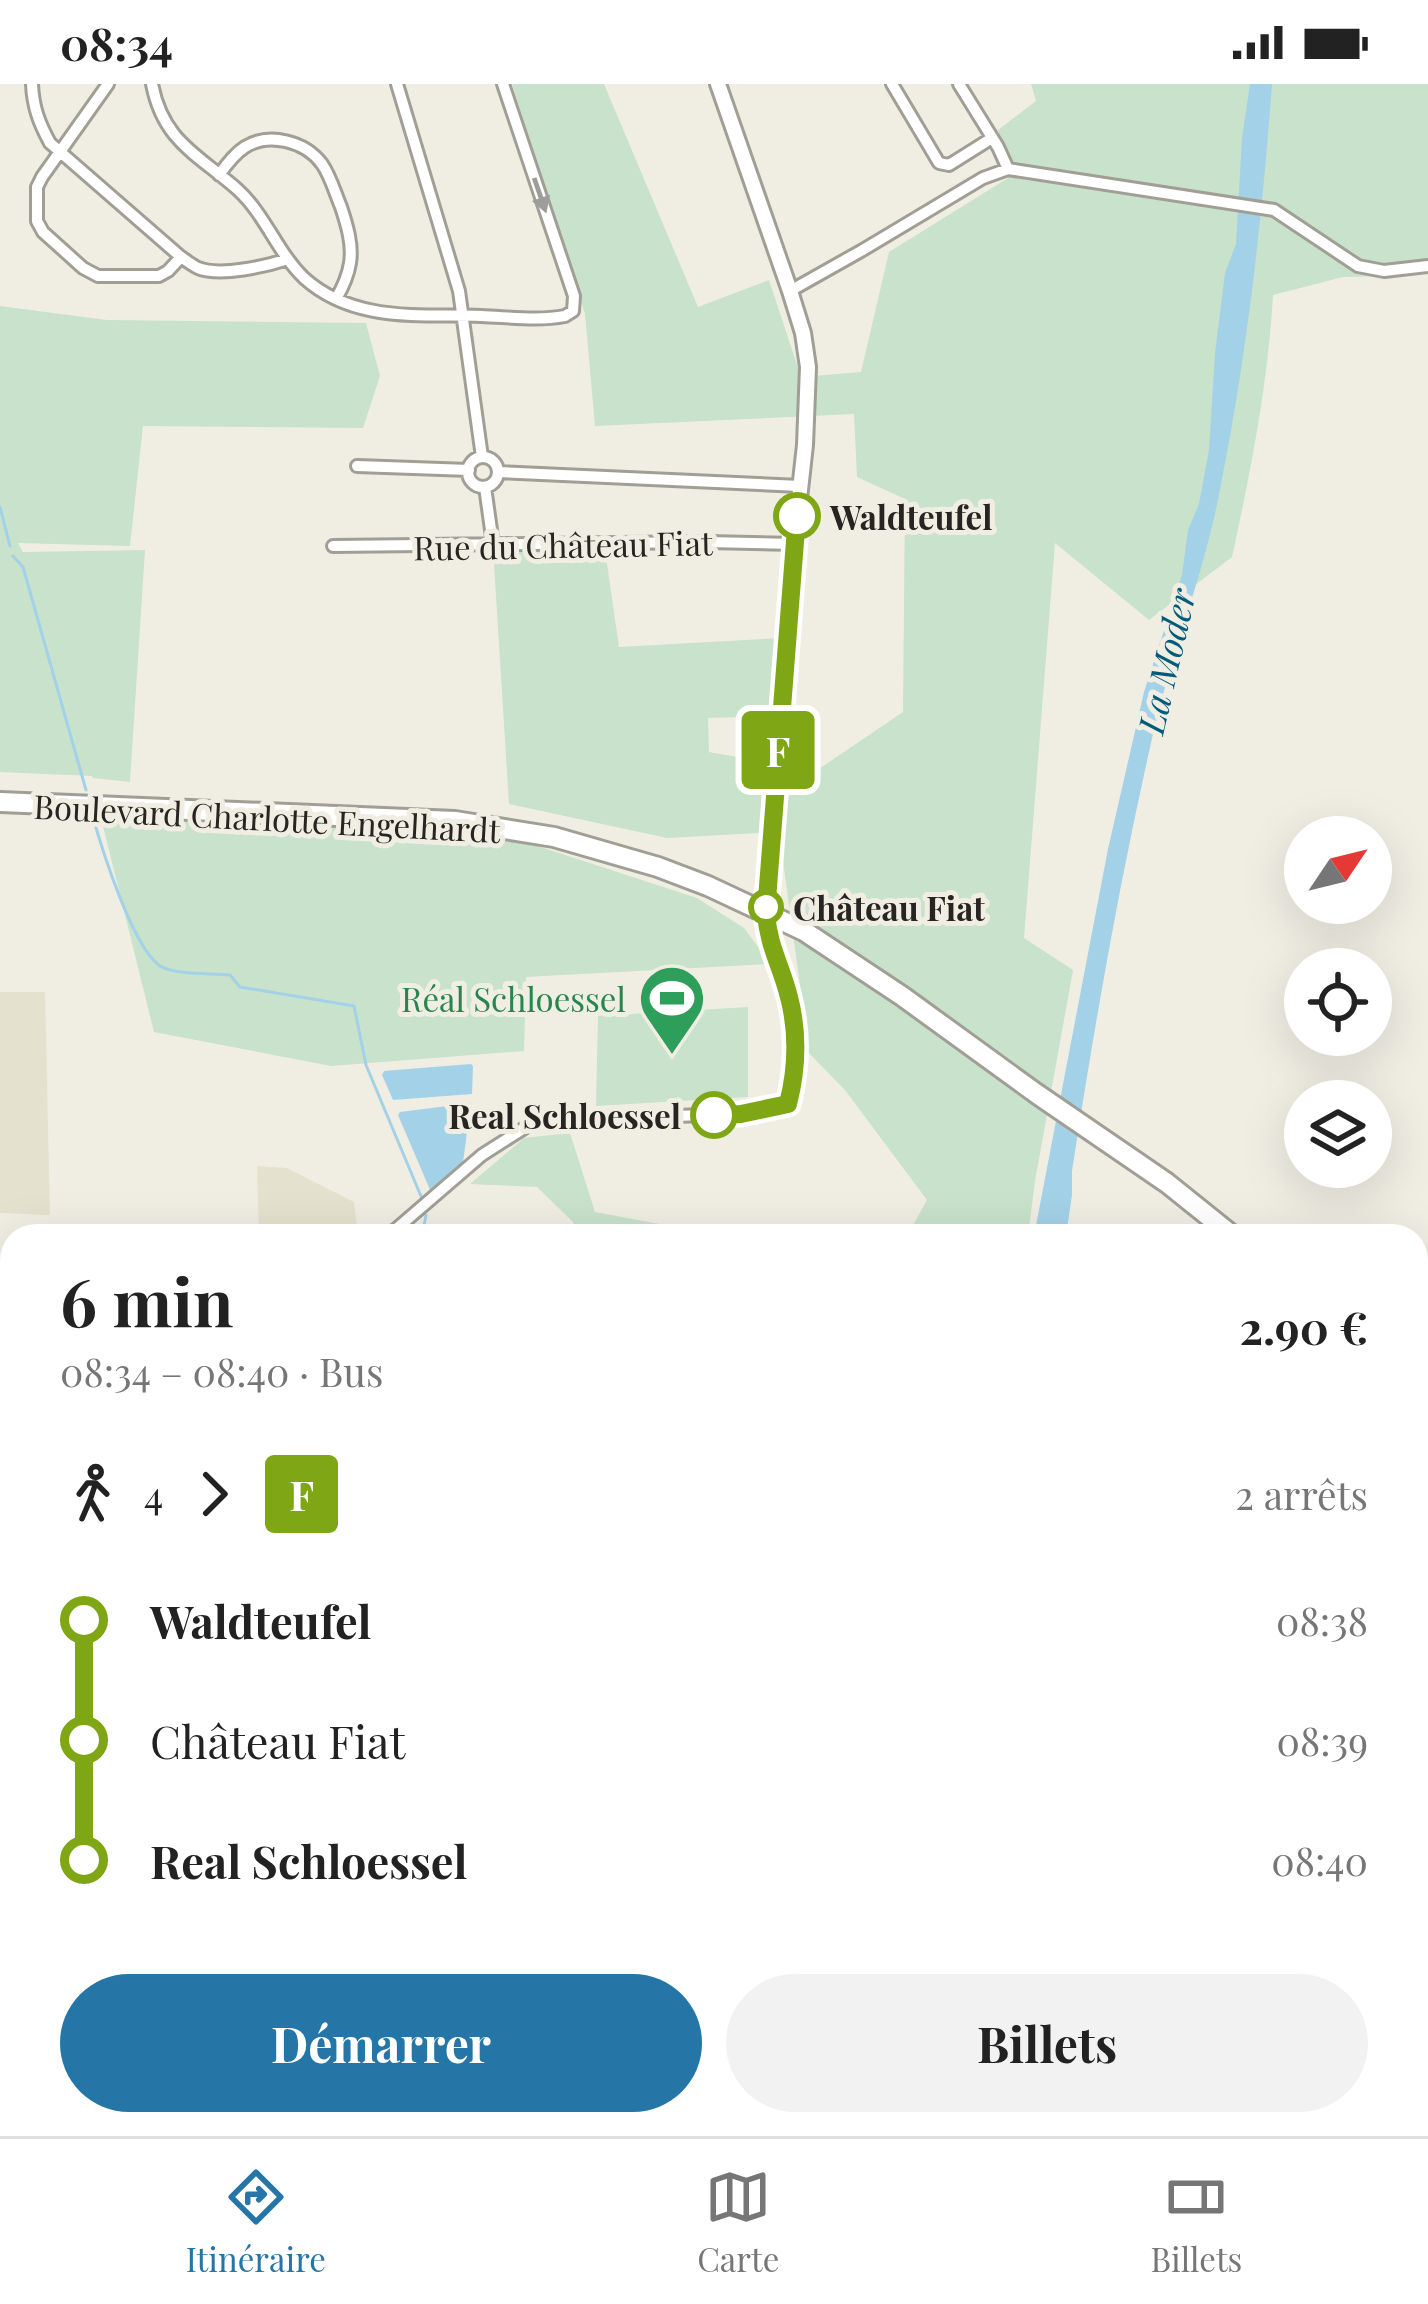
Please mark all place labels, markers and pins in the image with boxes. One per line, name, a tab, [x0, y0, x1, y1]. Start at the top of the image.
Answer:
marker: Waldteufel	[775, 494, 819, 538]
place label: Waldteufel	[829, 494, 993, 538]
place label: Château Fiat	[793, 885, 985, 929]
marker: Château Fiat	[750, 891, 782, 923]
sports icon: Réal Schloessel	[637, 963, 707, 1057]
place label: Réal Schloessel	[401, 976, 626, 1020]
place label: Real Schloessel	[448, 1093, 681, 1137]
marker: Real Schloessel	[692, 1093, 736, 1137]

